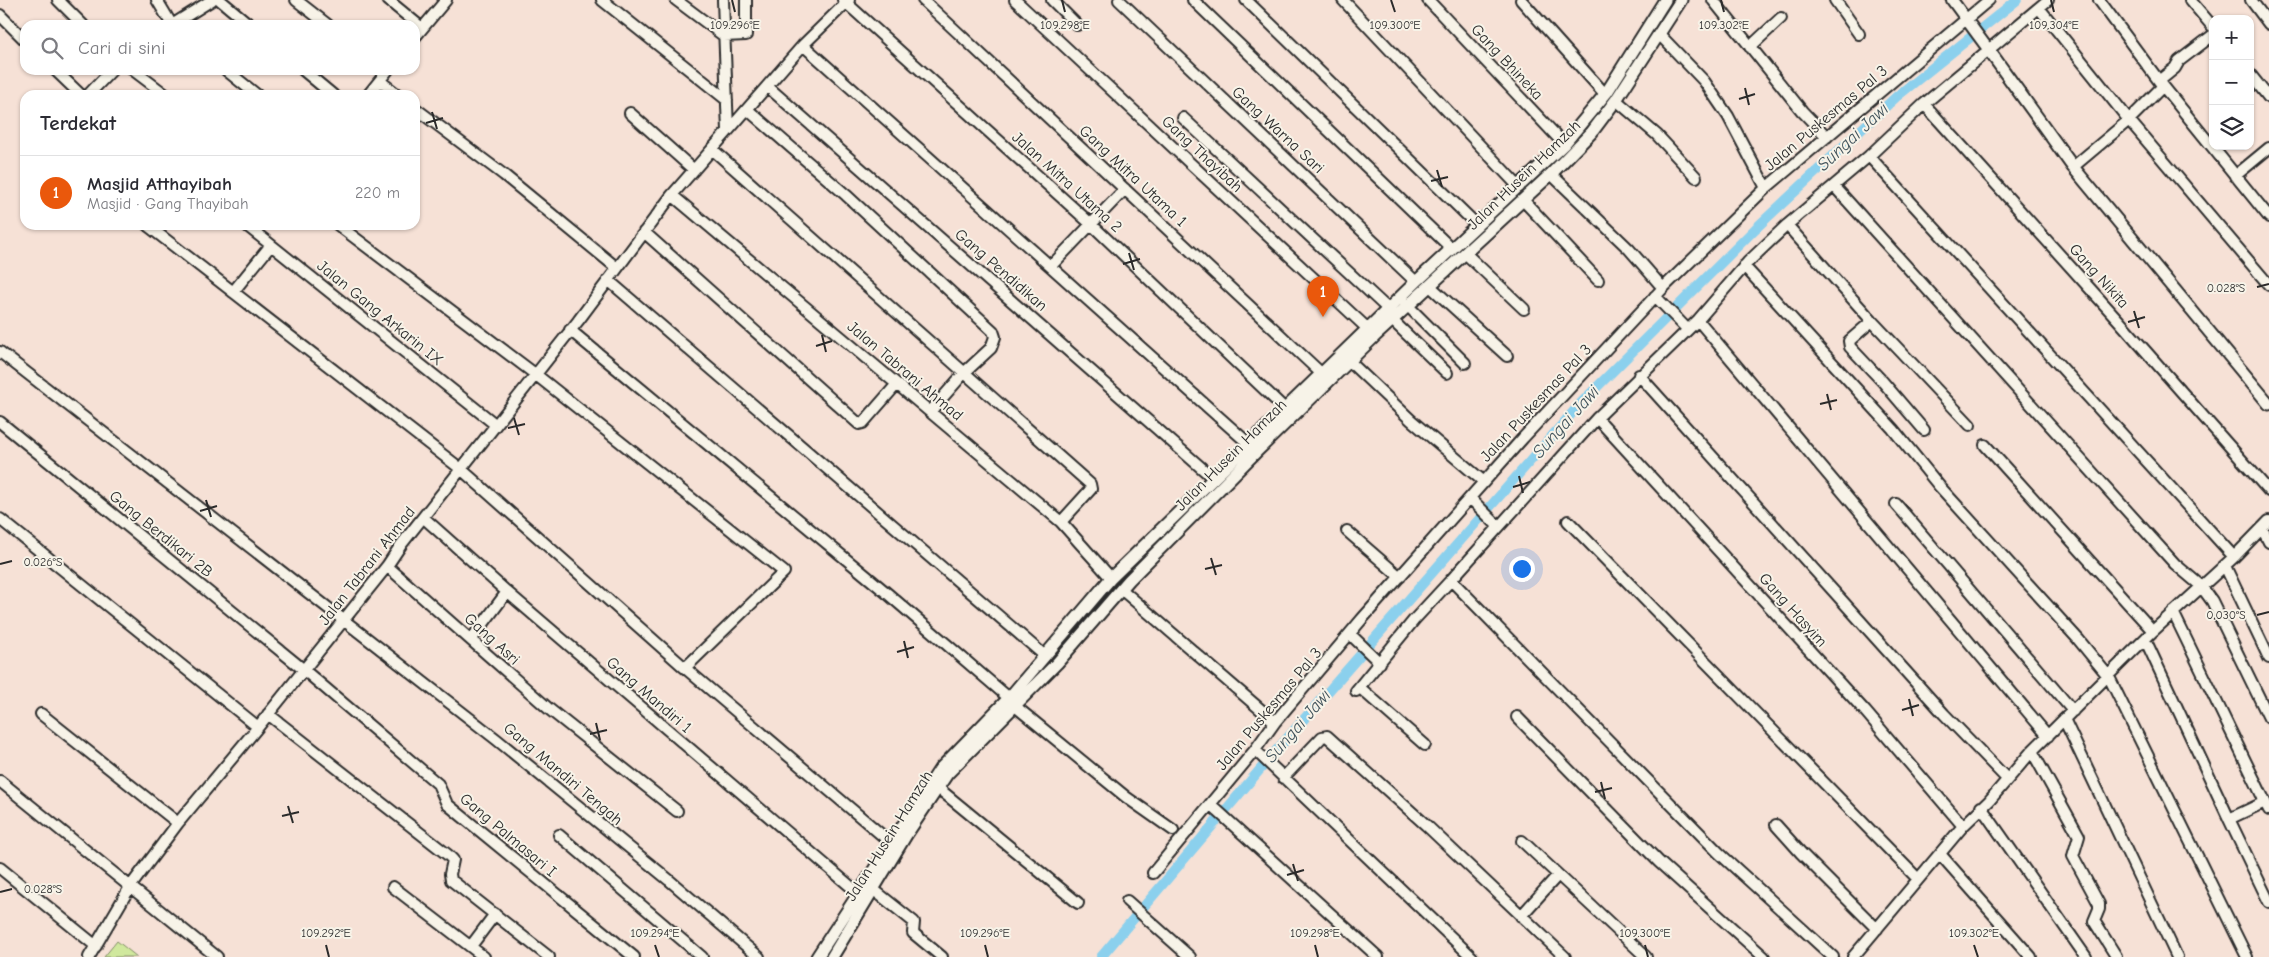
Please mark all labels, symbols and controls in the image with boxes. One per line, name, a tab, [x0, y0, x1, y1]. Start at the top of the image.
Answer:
map controls	[2209, 15, 2254, 150]
button: +	[2209, 15, 2254, 60]
text: 109.296°E	[710, 18, 760, 32]
text: 109.298°E	[1040, 18, 1090, 32]
text: 109.300°E	[1369, 18, 1421, 32]
text: 109.302°E	[1699, 18, 1749, 32]
text: 109.304°E	[2029, 18, 2079, 32]
search box	[20, 20, 420, 75]
street label: Gang Bhineka	[1467, 20, 1547, 104]
icon: search	[38, 34, 66, 62]
text: Cari di sini	[78, 37, 165, 59]
button: −	[2209, 60, 2254, 105]
street label: Jalan Puskesmas Pal 3	[1761, 61, 1891, 175]
street label: Gang Warna Sari	[1228, 83, 1328, 177]
water label: Sungai Jawi	[1813, 98, 1894, 175]
button: layers	[2209, 105, 2254, 150]
text: Terdekat	[40, 111, 116, 135]
street label: Gang Thayibah	[1158, 112, 1246, 196]
street label: Jalan Husein Hamzah	[1464, 116, 1584, 234]
street label: Gang Mitra Utama 1	[1076, 122, 1190, 230]
street label: Jalan Mitra Utama 2	[1008, 128, 1126, 236]
text: Masjid Atthayibah	[87, 173, 232, 195]
text: 1	[53, 184, 59, 202]
text: 220 m	[355, 184, 400, 202]
text: Masjid · Gang Thayibah	[87, 195, 248, 213]
street label: Gang Pendidikan	[951, 225, 1051, 315]
street label: Gang Nikita	[2065, 240, 2133, 312]
street label: Jalan Gang Arkarin IX	[313, 257, 447, 369]
pin: 1	[1307, 276, 1339, 317]
text: 0.028°S	[2207, 281, 2246, 295]
street label: Jalan Tabrani Ahmad	[844, 317, 966, 425]
street label: Jalan Puskesmas Pal 3	[1477, 340, 1595, 466]
water label: Sungai Jawi	[1528, 381, 1605, 463]
street label: Jalan Husein Hamzah	[1172, 396, 1290, 514]
street label: Gang Berdikari 2B	[106, 487, 216, 581]
street label: Jalan Tabrani Ahmad	[315, 503, 419, 629]
text: 0.026°S	[24, 555, 63, 569]
your location	[1509, 556, 1535, 582]
street label: Gang Hasyim	[1755, 569, 1831, 651]
text: 0.030°S	[2206, 608, 2246, 622]
street label: Gang Asri	[461, 609, 523, 669]
street label: Jalan Puskesmas Pal 3	[1212, 644, 1326, 774]
street label: Gang Mandiri 1	[603, 653, 695, 737]
water label: Sungai Jawi	[1260, 684, 1336, 767]
street label: Gang Mandiri Tengah	[500, 719, 626, 829]
street label: Jalan Husein Hamzah	[842, 768, 936, 904]
street label: Gang Palmasari I	[456, 789, 560, 881]
text: 0.028°S	[24, 882, 63, 896]
text: 109.292°E	[301, 926, 351, 940]
text: 109.294°E	[631, 926, 679, 940]
text: 109.296°E	[960, 926, 1010, 940]
text: 109.298°E	[1290, 926, 1340, 940]
text: 109.300°E	[1619, 926, 1671, 940]
text: 109.302°E	[1949, 926, 1999, 940]

